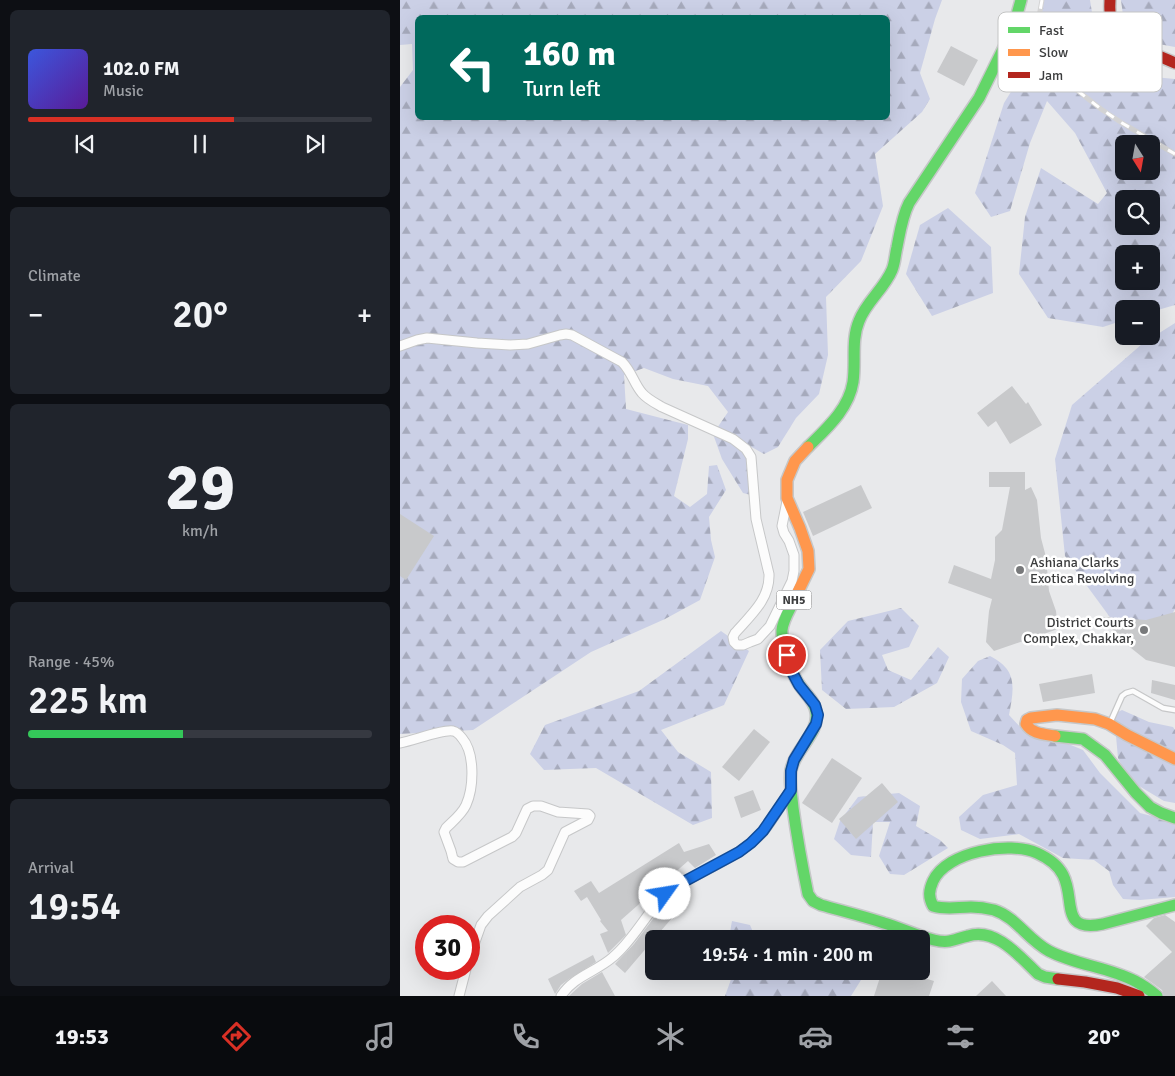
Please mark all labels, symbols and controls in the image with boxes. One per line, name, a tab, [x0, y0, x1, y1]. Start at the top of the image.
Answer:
legend	[998, 12, 1162, 92]
text: Fast	[1039, 22, 1064, 39]
text: 160 m	[523, 32, 616, 75]
icon: left	[440, 35, 505, 100]
text: Slow	[1039, 44, 1068, 61]
text: 102.0 FM	[103, 57, 180, 81]
text: Jam	[1039, 67, 1063, 84]
text: Turn left	[523, 75, 601, 102]
text: Music	[103, 81, 144, 101]
icon: previous	[71, 130, 99, 158]
icon: pause	[186, 130, 214, 158]
icon: next	[301, 130, 329, 158]
north arrow	[1115, 135, 1160, 180]
map controls	[1115, 135, 1160, 345]
button: search	[1115, 190, 1160, 235]
button: +	[1115, 245, 1160, 290]
text: Climate	[28, 266, 81, 286]
text: 20°	[172, 291, 228, 338]
text: −	[28, 298, 43, 332]
text: +	[357, 298, 372, 332]
button: −	[1115, 300, 1160, 345]
text: 29	[165, 448, 235, 528]
text: km/h	[182, 521, 218, 541]
place label: Ashiana Clarks Exotica Revolving	[1030, 554, 1134, 587]
marker: Ashiana Clarks Exotica Revolving	[1014, 564, 1026, 576]
road number: NH5	[776, 590, 812, 610]
place label: District Courts Complex, Chakkar,	[1023, 614, 1134, 647]
marker: District Courts Complex, Chakkar,	[1138, 624, 1150, 636]
pin	[766, 634, 808, 676]
icon: arrive	[773, 641, 801, 669]
text: Range · 45%	[28, 652, 114, 672]
text: 225 km	[28, 677, 148, 724]
text: Arrival	[28, 858, 74, 878]
position arrow	[638, 867, 690, 919]
text: 19:54	[28, 883, 121, 930]
speed limit sign: 30	[415, 915, 480, 980]
text: 19:54 · 1 min · 200 m	[702, 943, 873, 967]
icon: directions	[219, 1019, 254, 1054]
icon: music	[363, 1019, 398, 1054]
icon: phone	[508, 1019, 543, 1054]
icon: climate	[653, 1019, 688, 1054]
icon: car	[798, 1019, 833, 1054]
icon: filters	[943, 1019, 978, 1054]
text: 19:53	[55, 1023, 109, 1050]
text: 20°	[1087, 1023, 1120, 1050]

